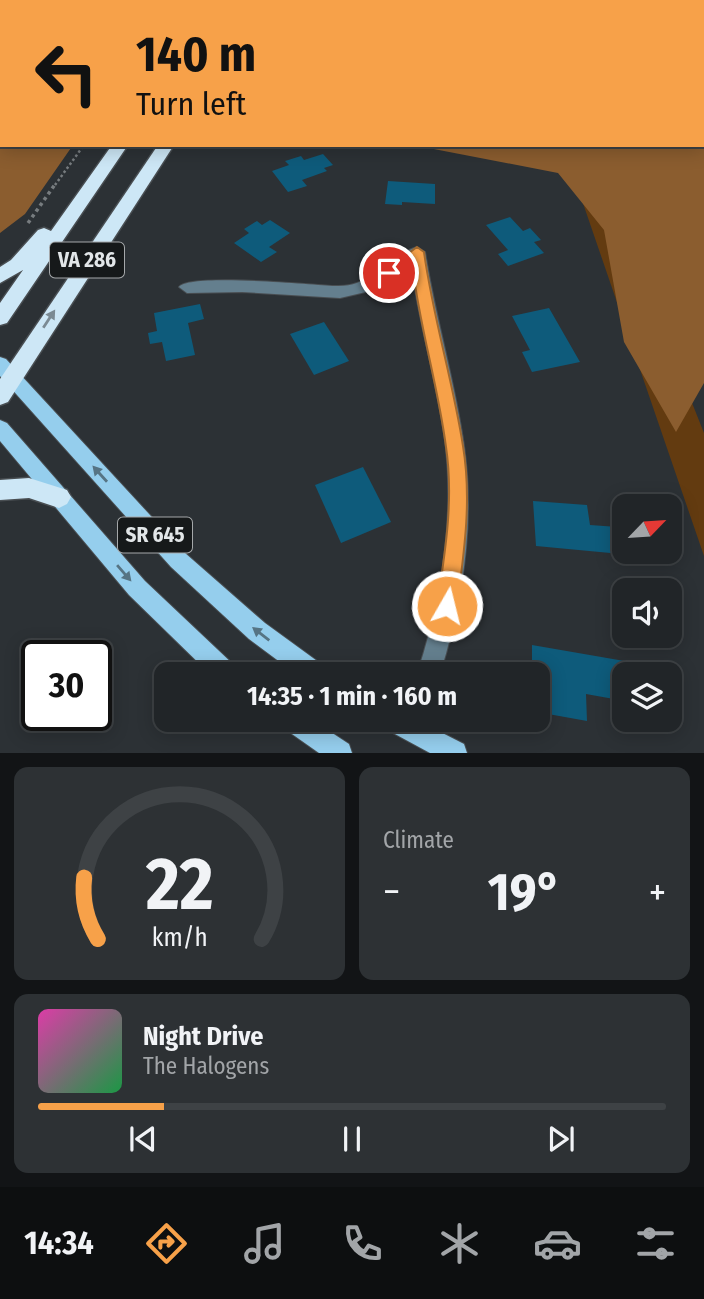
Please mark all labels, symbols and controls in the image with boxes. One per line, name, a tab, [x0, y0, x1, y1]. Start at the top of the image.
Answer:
text: 140 m	[136, 25, 256, 84]
icon: left	[21, 28, 112, 119]
text: Turn left	[136, 85, 246, 123]
road number: VA 286	[50, 243, 124, 278]
pin	[359, 243, 419, 303]
icon: arrive	[370, 254, 408, 292]
one-way arrow	[42, 310, 55, 329]
one-way arrow	[92, 466, 108, 483]
north arrow	[612, 494, 682, 564]
map controls	[612, 494, 682, 732]
road number: SR 645	[118, 518, 192, 552]
one-way arrow	[116, 564, 132, 582]
position arrow	[410, 569, 484, 643]
button: sound	[612, 578, 682, 648]
one-way arrow	[252, 627, 270, 641]
speed limit sign: 30	[21, 640, 112, 731]
button: layers	[612, 662, 682, 732]
text: 14:35 · 1 min · 160 m	[247, 681, 457, 712]
text: Climate	[383, 826, 454, 854]
text: 22	[145, 842, 213, 929]
text: 19°	[488, 861, 561, 924]
text: −	[383, 869, 400, 915]
text: +	[649, 869, 666, 915]
text: km/h	[152, 923, 207, 953]
text: Night Drive	[143, 1021, 263, 1052]
text: The Halogens	[143, 1052, 269, 1080]
icon: previous	[124, 1120, 162, 1158]
icon: pause	[333, 1120, 371, 1158]
icon: next	[542, 1120, 580, 1158]
icon: directions	[142, 1219, 191, 1268]
icon: music	[240, 1219, 289, 1268]
icon: phone	[338, 1219, 387, 1268]
icon: climate	[435, 1219, 484, 1268]
icon: car	[533, 1219, 582, 1268]
icon: filters	[631, 1219, 680, 1268]
text: 14:34	[24, 1224, 94, 1262]

